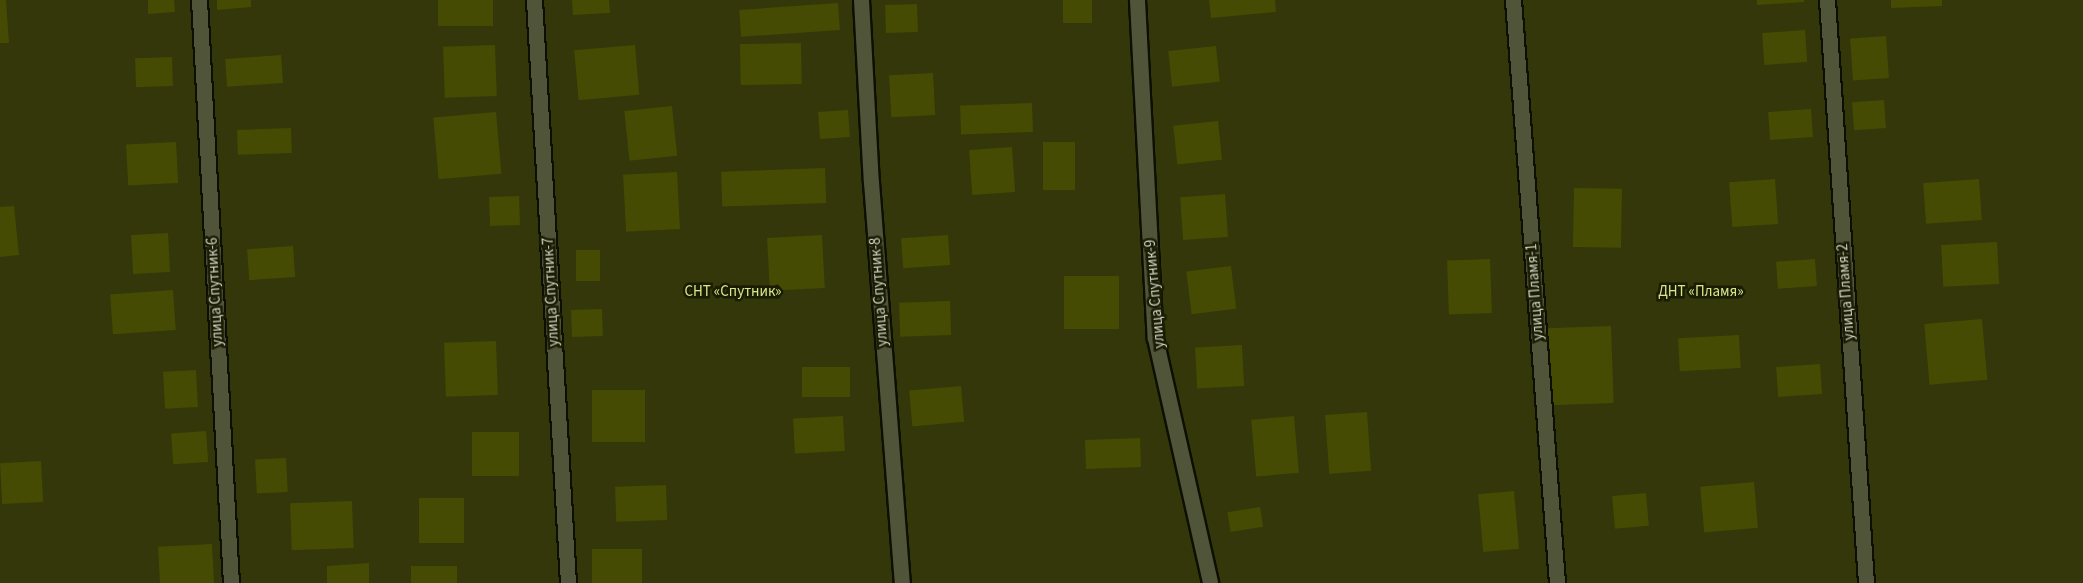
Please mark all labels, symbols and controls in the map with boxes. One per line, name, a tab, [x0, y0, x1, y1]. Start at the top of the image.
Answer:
street label: улица Спутник-6	[203, 237, 227, 347]
street label: улица Спутник-7	[539, 237, 563, 347]
street label: улица Спутник-8	[866, 237, 892, 347]
street label: улица Спутник-9	[1141, 239, 1169, 349]
street label: улица Пламя-1	[1523, 243, 1547, 341]
street label: улица Пламя-2	[1834, 243, 1858, 341]
park label: СНТ «Спутник»	[684, 283, 782, 301]
park label: ДНТ «Пламя»	[1658, 283, 1744, 301]

